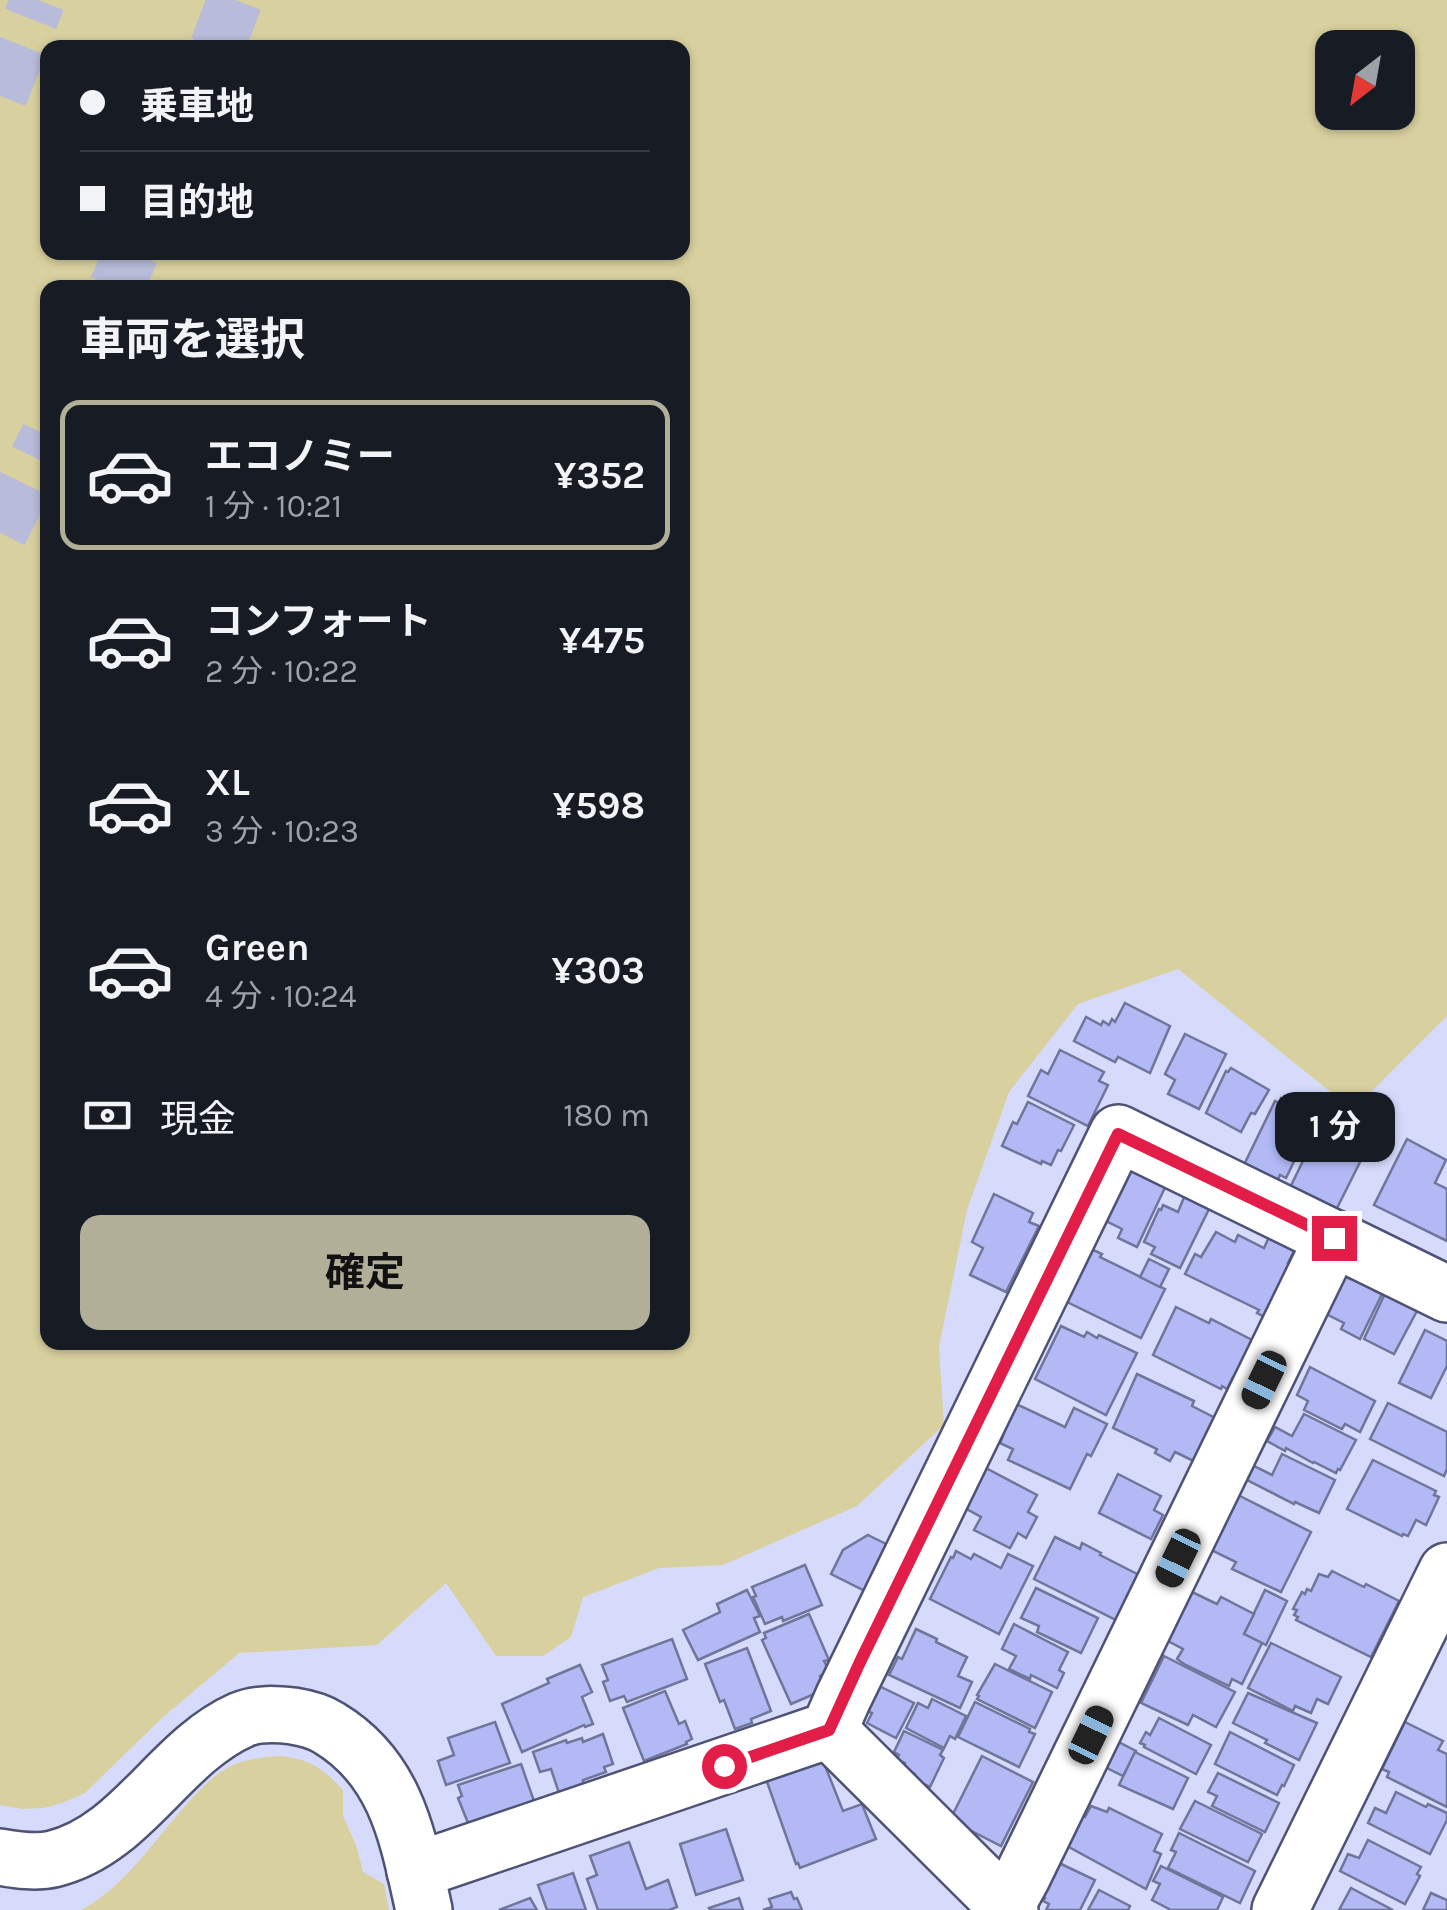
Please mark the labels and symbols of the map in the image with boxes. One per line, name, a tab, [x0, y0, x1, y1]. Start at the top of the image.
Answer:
north arrow	[1315, 30, 1415, 130]
callout: 1 分	[1274, 1093, 1394, 1163]
route end	[1312, 1216, 1357, 1261]
car	[1237, 1346, 1291, 1414]
car	[1151, 1524, 1205, 1592]
car	[1064, 1701, 1118, 1769]
route start	[702, 1744, 747, 1789]

